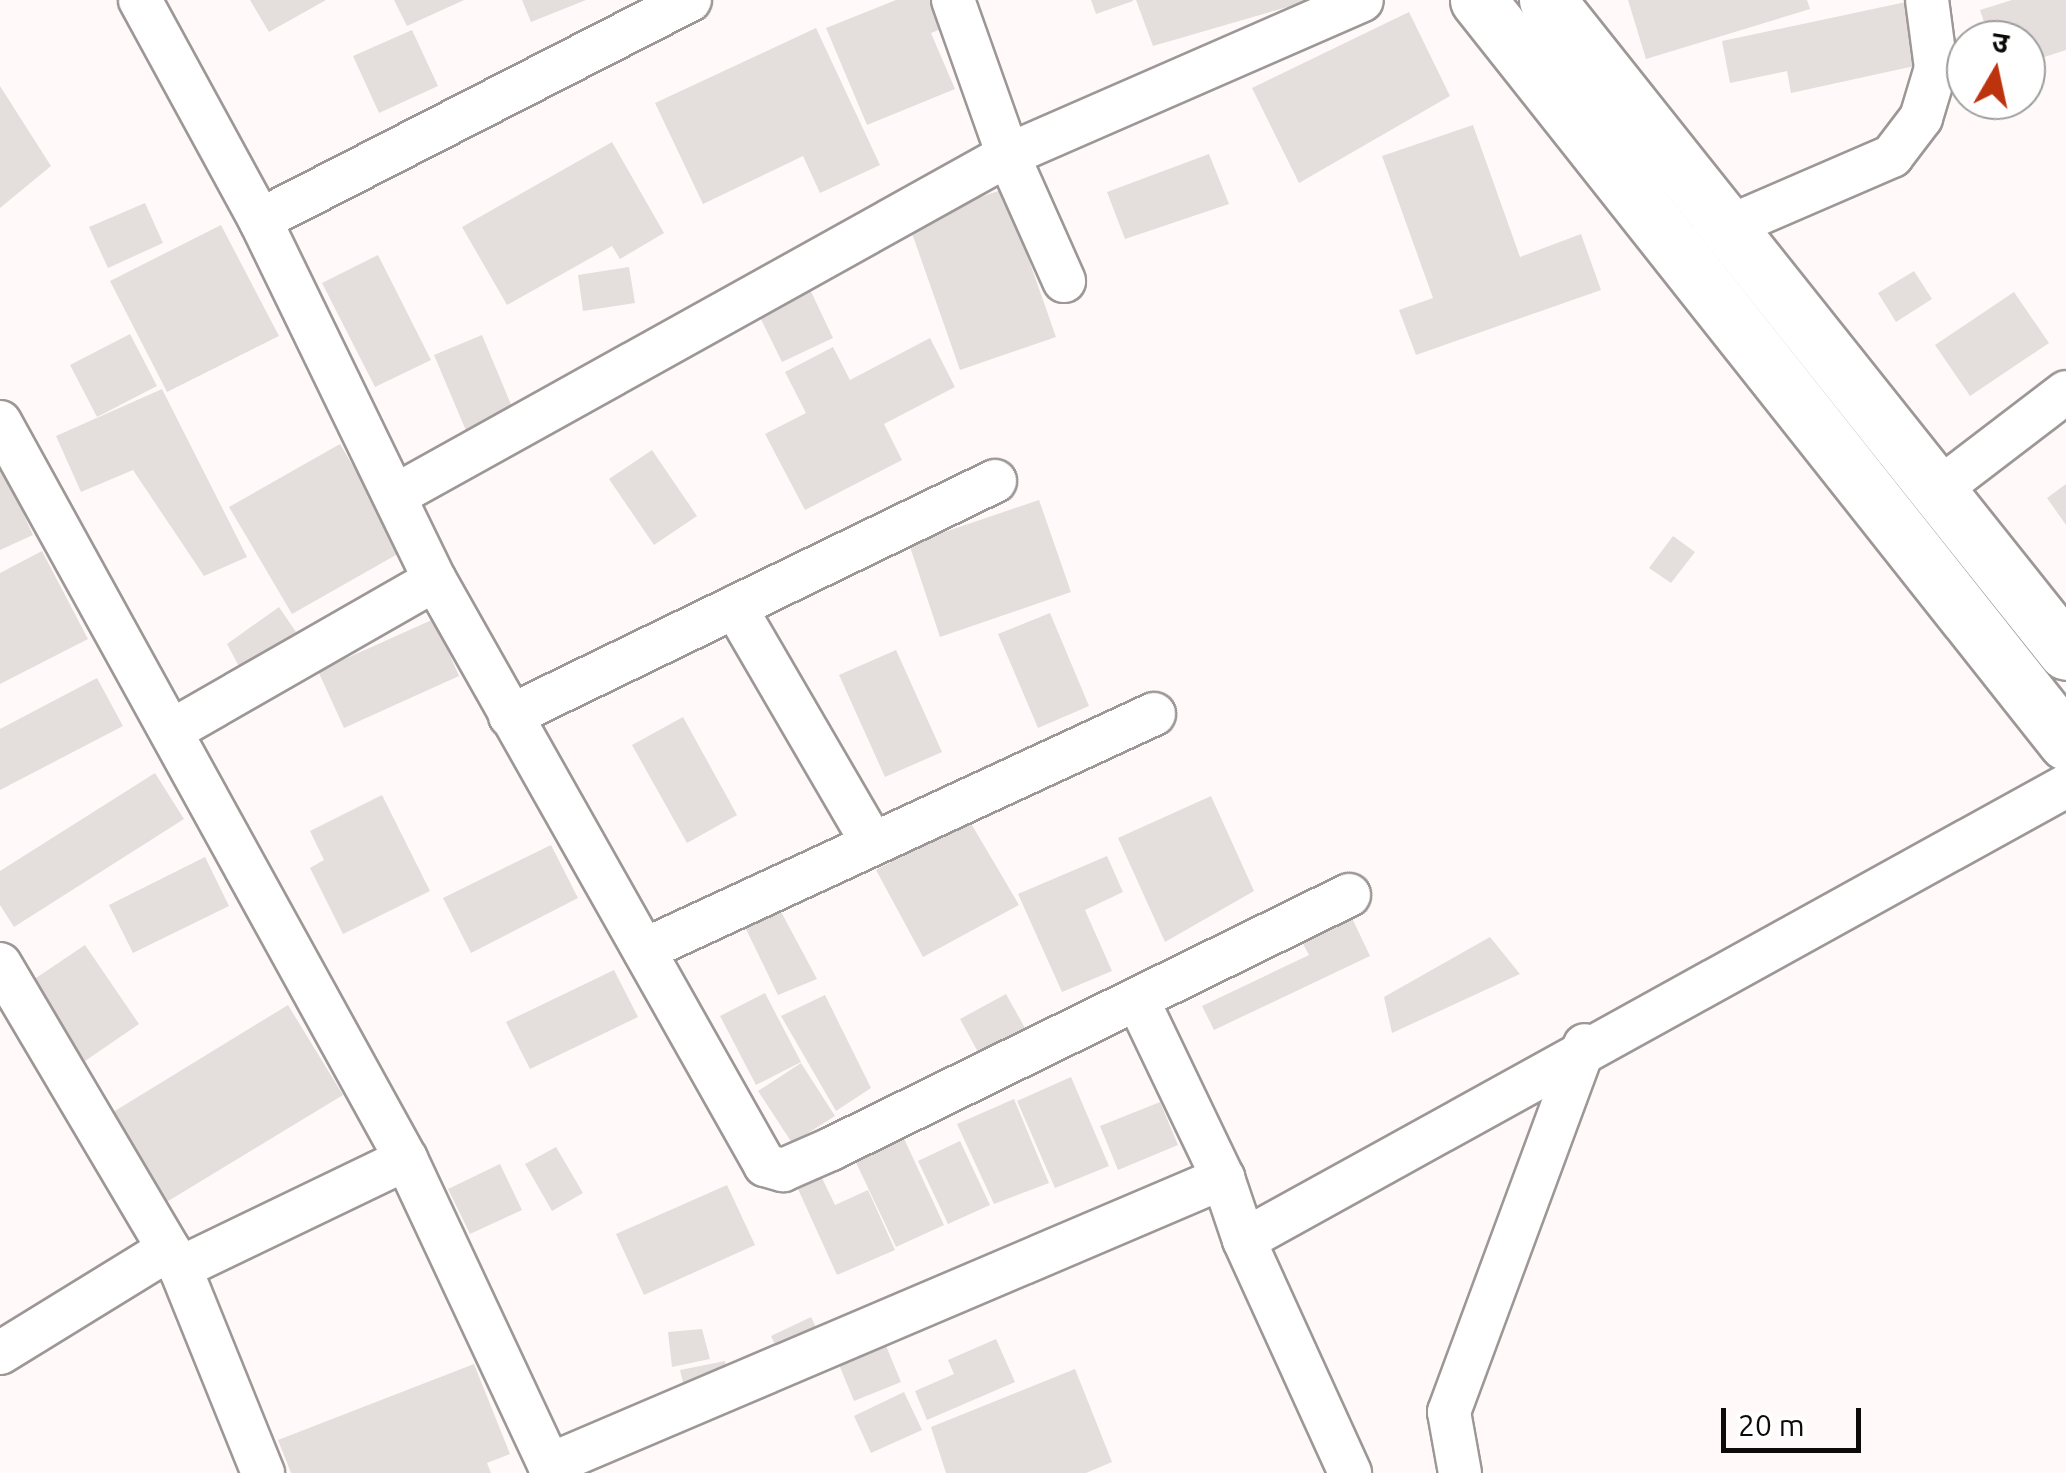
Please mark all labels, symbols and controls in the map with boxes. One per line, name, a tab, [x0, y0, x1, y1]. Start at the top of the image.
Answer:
north arrow	[1946, 20, 2046, 120]
text: उ	[1990, 25, 2011, 58]
scale bar	[1726, 1388, 1866, 1450]
text: 20 m	[1738, 1408, 1805, 1442]

